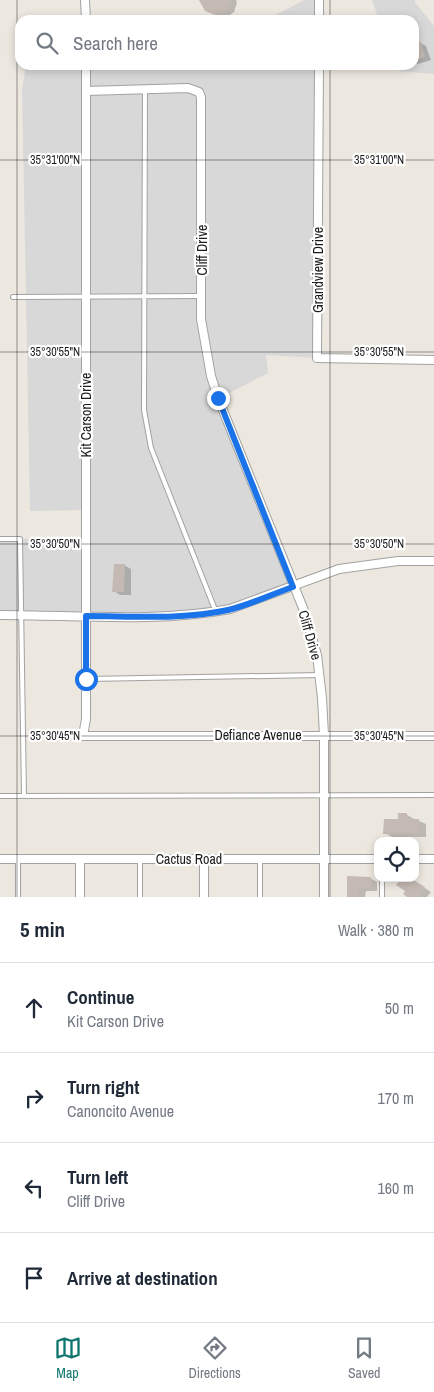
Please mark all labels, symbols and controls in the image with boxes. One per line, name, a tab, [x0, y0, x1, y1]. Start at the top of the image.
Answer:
search box	[15, 15, 419, 70]
icon: search	[33, 29, 61, 57]
text: Search here	[73, 30, 158, 56]
text: 35°31'00"N	[30, 152, 80, 168]
text: 35°31'00"N	[354, 152, 404, 168]
street label: Cliff Drive	[193, 225, 211, 275]
street label: Grandview Drive	[309, 227, 327, 313]
text: 35°30'55"N	[30, 344, 80, 360]
text: 35°30'55"N	[354, 344, 404, 360]
street label: Kit Carson Drive	[77, 373, 95, 457]
route end	[207, 387, 230, 410]
text: 35°30'50"N	[30, 536, 80, 552]
text: 35°30'50"N	[354, 536, 404, 552]
street label: Cliff Drive	[294, 608, 326, 662]
route start	[75, 668, 98, 691]
street label: Defiance Avenue	[214, 726, 302, 744]
text: 35°30'45"N	[30, 728, 80, 744]
text: 35°30'45"N	[354, 728, 404, 744]
map controls	[374, 837, 419, 882]
button: locate	[374, 837, 419, 882]
street label: Cactus Road	[156, 850, 222, 868]
text: 5 min	[20, 915, 65, 944]
text: Walk · 380 m	[338, 919, 414, 941]
text: Continue	[67, 984, 135, 1010]
icon: ahead	[20, 994, 48, 1022]
text: 50 m	[385, 997, 414, 1019]
text: Kit Carson Drive	[67, 1010, 164, 1032]
text: Turn right	[67, 1074, 139, 1100]
icon: right	[20, 1084, 48, 1112]
text: 170 m	[378, 1087, 414, 1109]
text: Canoncito Avenue	[67, 1100, 174, 1122]
text: Turn left	[67, 1164, 128, 1190]
icon: left	[20, 1174, 48, 1202]
text: 160 m	[378, 1177, 414, 1199]
text: Cliff Drive	[67, 1190, 125, 1212]
icon: arrive	[20, 1264, 48, 1292]
text: Arrive at destination	[67, 1265, 218, 1291]
tab: Map	[54, 1334, 82, 1382]
tab: Directions	[189, 1334, 241, 1382]
tab: Saved	[348, 1334, 380, 1382]

